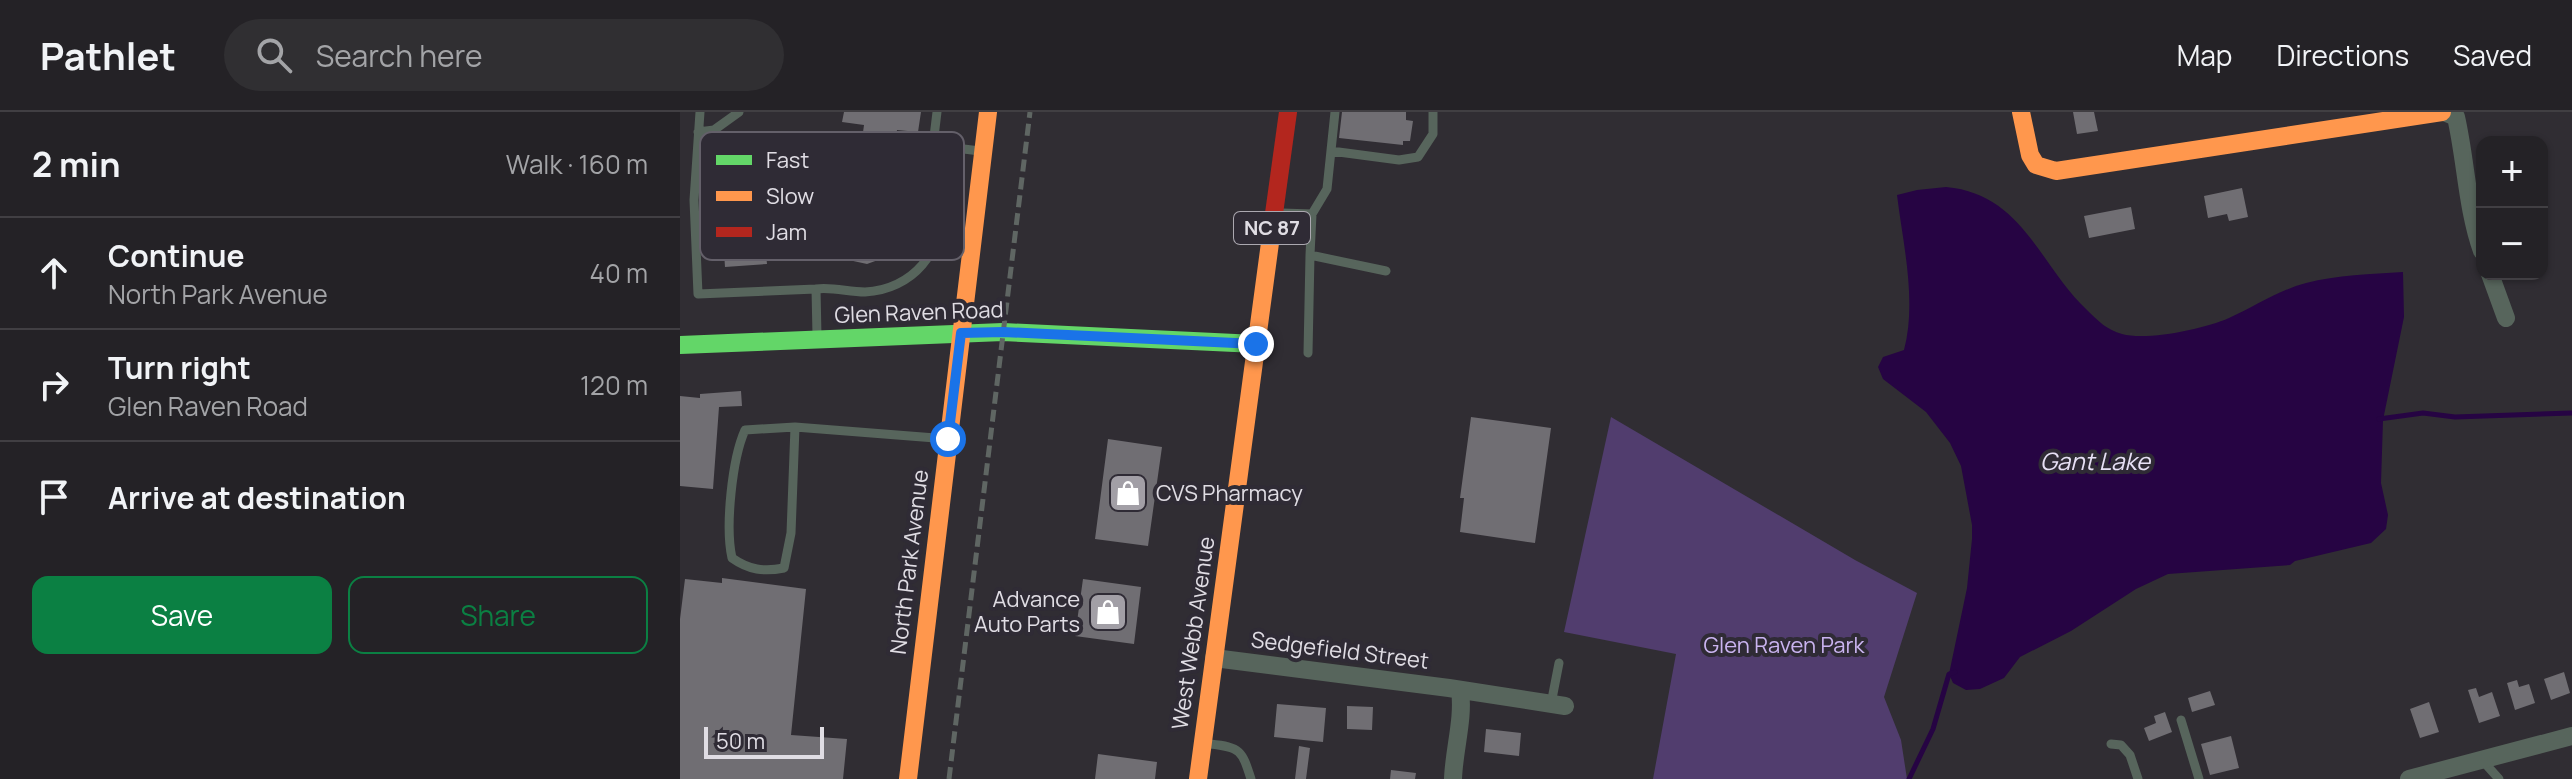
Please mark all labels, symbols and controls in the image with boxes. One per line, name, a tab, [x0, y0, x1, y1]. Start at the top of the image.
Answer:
search box	[224, 19, 784, 91]
text: Pathlet	[40, 29, 176, 81]
icon: search	[252, 33, 296, 77]
text: Search here	[316, 35, 483, 76]
text: Map	[2177, 36, 2232, 74]
text: Directions	[2276, 36, 2409, 74]
text: Saved	[2453, 36, 2532, 74]
legend	[700, 132, 964, 260]
map controls	[2476, 136, 2548, 280]
button: +	[2476, 136, 2548, 208]
text: 2 min	[32, 141, 120, 187]
text: Fast	[766, 145, 809, 175]
text: Walk · 160 m	[506, 146, 648, 182]
text: Slow	[766, 181, 814, 211]
button: −	[2476, 208, 2548, 280]
road number: NC 87	[1234, 212, 1310, 244]
text: Jam	[766, 217, 807, 247]
text: Continue	[108, 235, 244, 276]
icon: ahead	[32, 251, 76, 295]
text: 40 m	[590, 255, 648, 291]
text: North Park Avenue	[108, 276, 328, 312]
street label: Glen Raven Road	[834, 294, 1004, 330]
route end	[1238, 326, 1274, 362]
text: Turn right	[108, 347, 251, 388]
icon: right	[32, 363, 76, 407]
text: 120 m	[580, 367, 648, 403]
text: Glen Raven Road	[108, 388, 308, 424]
route start	[930, 421, 966, 457]
water label: Gant Lake	[2040, 444, 2152, 477]
street label: North Park Avenue	[883, 468, 935, 656]
shop icon: CVS Pharmacy	[1107, 472, 1149, 514]
icon: arrive	[32, 475, 76, 519]
text: Arrive at destination	[108, 477, 406, 518]
place label: CVS Pharmacy	[1156, 478, 1303, 508]
street label: West Webb Avenue	[1165, 534, 1221, 732]
button: Save	[32, 576, 332, 654]
button: Share	[348, 576, 648, 654]
place label: Advance Auto Parts	[974, 584, 1080, 639]
shop icon: Advance Auto Parts	[1087, 591, 1129, 633]
street label: Sedgefield Street	[1250, 624, 1431, 676]
park label: Glen Raven Park	[1704, 630, 1866, 660]
scale bar	[704, 723, 824, 759]
text: 50 m	[716, 726, 765, 756]

